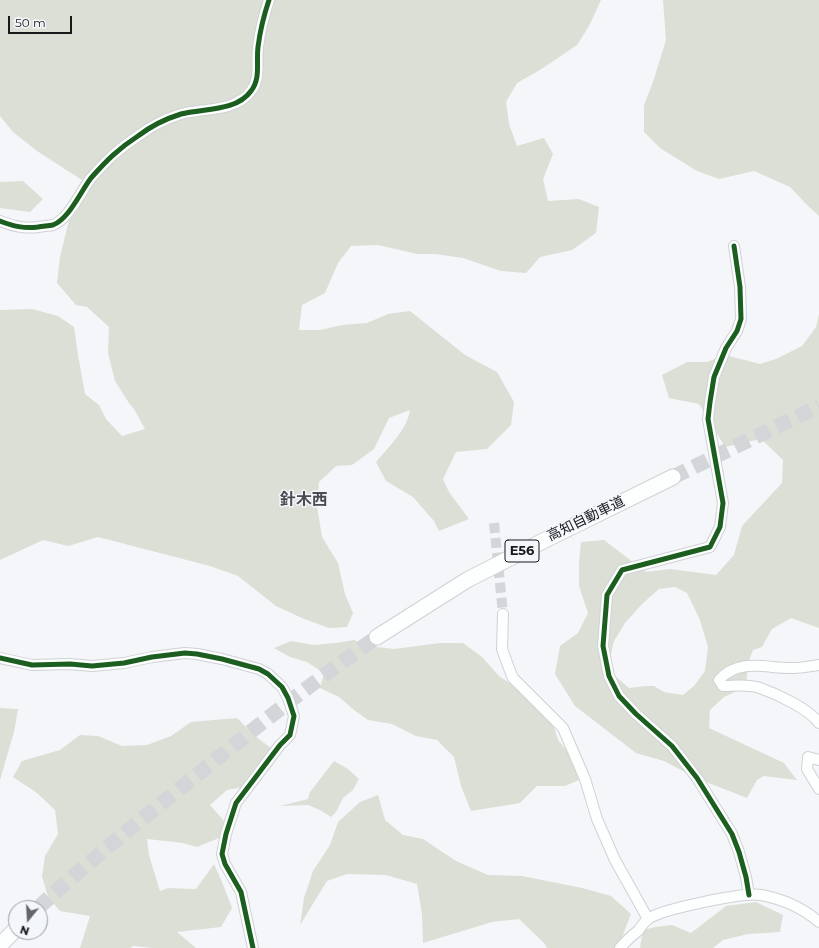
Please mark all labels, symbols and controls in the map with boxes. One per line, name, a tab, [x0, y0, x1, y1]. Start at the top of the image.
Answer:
scale bar	[10, 8, 74, 34]
text: 50 m	[15, 15, 46, 30]
district label: 針木西	[280, 490, 328, 510]
street label: 高知自動車道	[545, 493, 627, 545]
road number: E56	[505, 540, 539, 562]
north arrow	[8, 900, 48, 940]
text: N	[18, 922, 31, 938]

